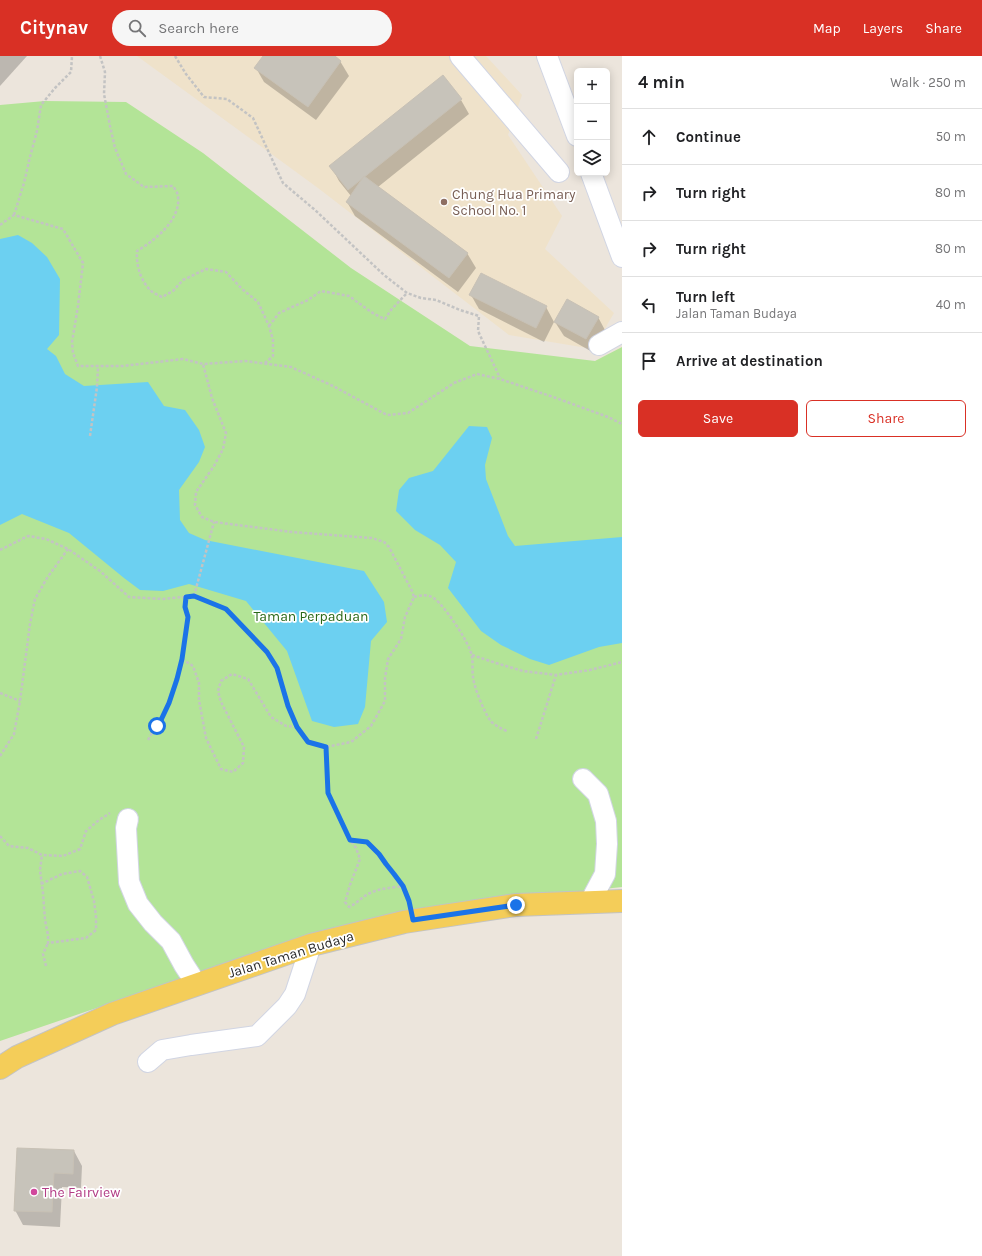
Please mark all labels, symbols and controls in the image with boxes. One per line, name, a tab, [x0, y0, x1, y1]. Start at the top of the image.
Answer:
search box	[112, 10, 392, 46]
text: Citynav	[20, 17, 88, 39]
icon: search	[126, 17, 148, 39]
text: Search here	[158, 19, 239, 37]
text: Map	[813, 20, 841, 37]
text: Layers	[863, 20, 903, 37]
text: Share	[925, 20, 962, 37]
map controls	[574, 68, 610, 176]
button: +	[574, 68, 610, 104]
text: 4 min	[638, 72, 685, 92]
text: Walk · 250 m	[890, 75, 966, 90]
button: −	[574, 104, 610, 140]
icon: ahead	[638, 126, 660, 148]
text: Continue	[676, 128, 741, 146]
text: 50 m	[936, 129, 966, 144]
button: layers	[574, 140, 610, 176]
icon: right	[638, 182, 660, 204]
text: Turn right	[676, 184, 746, 202]
text: 80 m	[935, 185, 966, 200]
place label: Chung Hua Primary School No. 1	[452, 186, 576, 219]
marker: Chung Hua Primary School No. 1	[439, 197, 449, 207]
icon: right	[638, 238, 660, 260]
text: Turn right	[676, 240, 746, 258]
text: 80 m	[935, 241, 966, 256]
text: Turn left	[676, 288, 735, 306]
icon: left	[638, 294, 660, 316]
text: 40 m	[936, 297, 966, 312]
text: Jalan Taman Budaya	[676, 306, 797, 321]
icon: arrive	[638, 350, 660, 372]
text: Arrive at destination	[676, 352, 823, 370]
button: Save	[638, 400, 798, 437]
button: Share	[806, 400, 966, 437]
park label: Taman Perpaduan	[254, 608, 368, 625]
route start	[148, 717, 166, 735]
route end	[507, 896, 525, 914]
street label: Jalan Taman Budaya	[226, 927, 356, 982]
place label: The Fairview	[42, 1184, 120, 1201]
marker: The Fairview	[29, 1187, 39, 1197]

